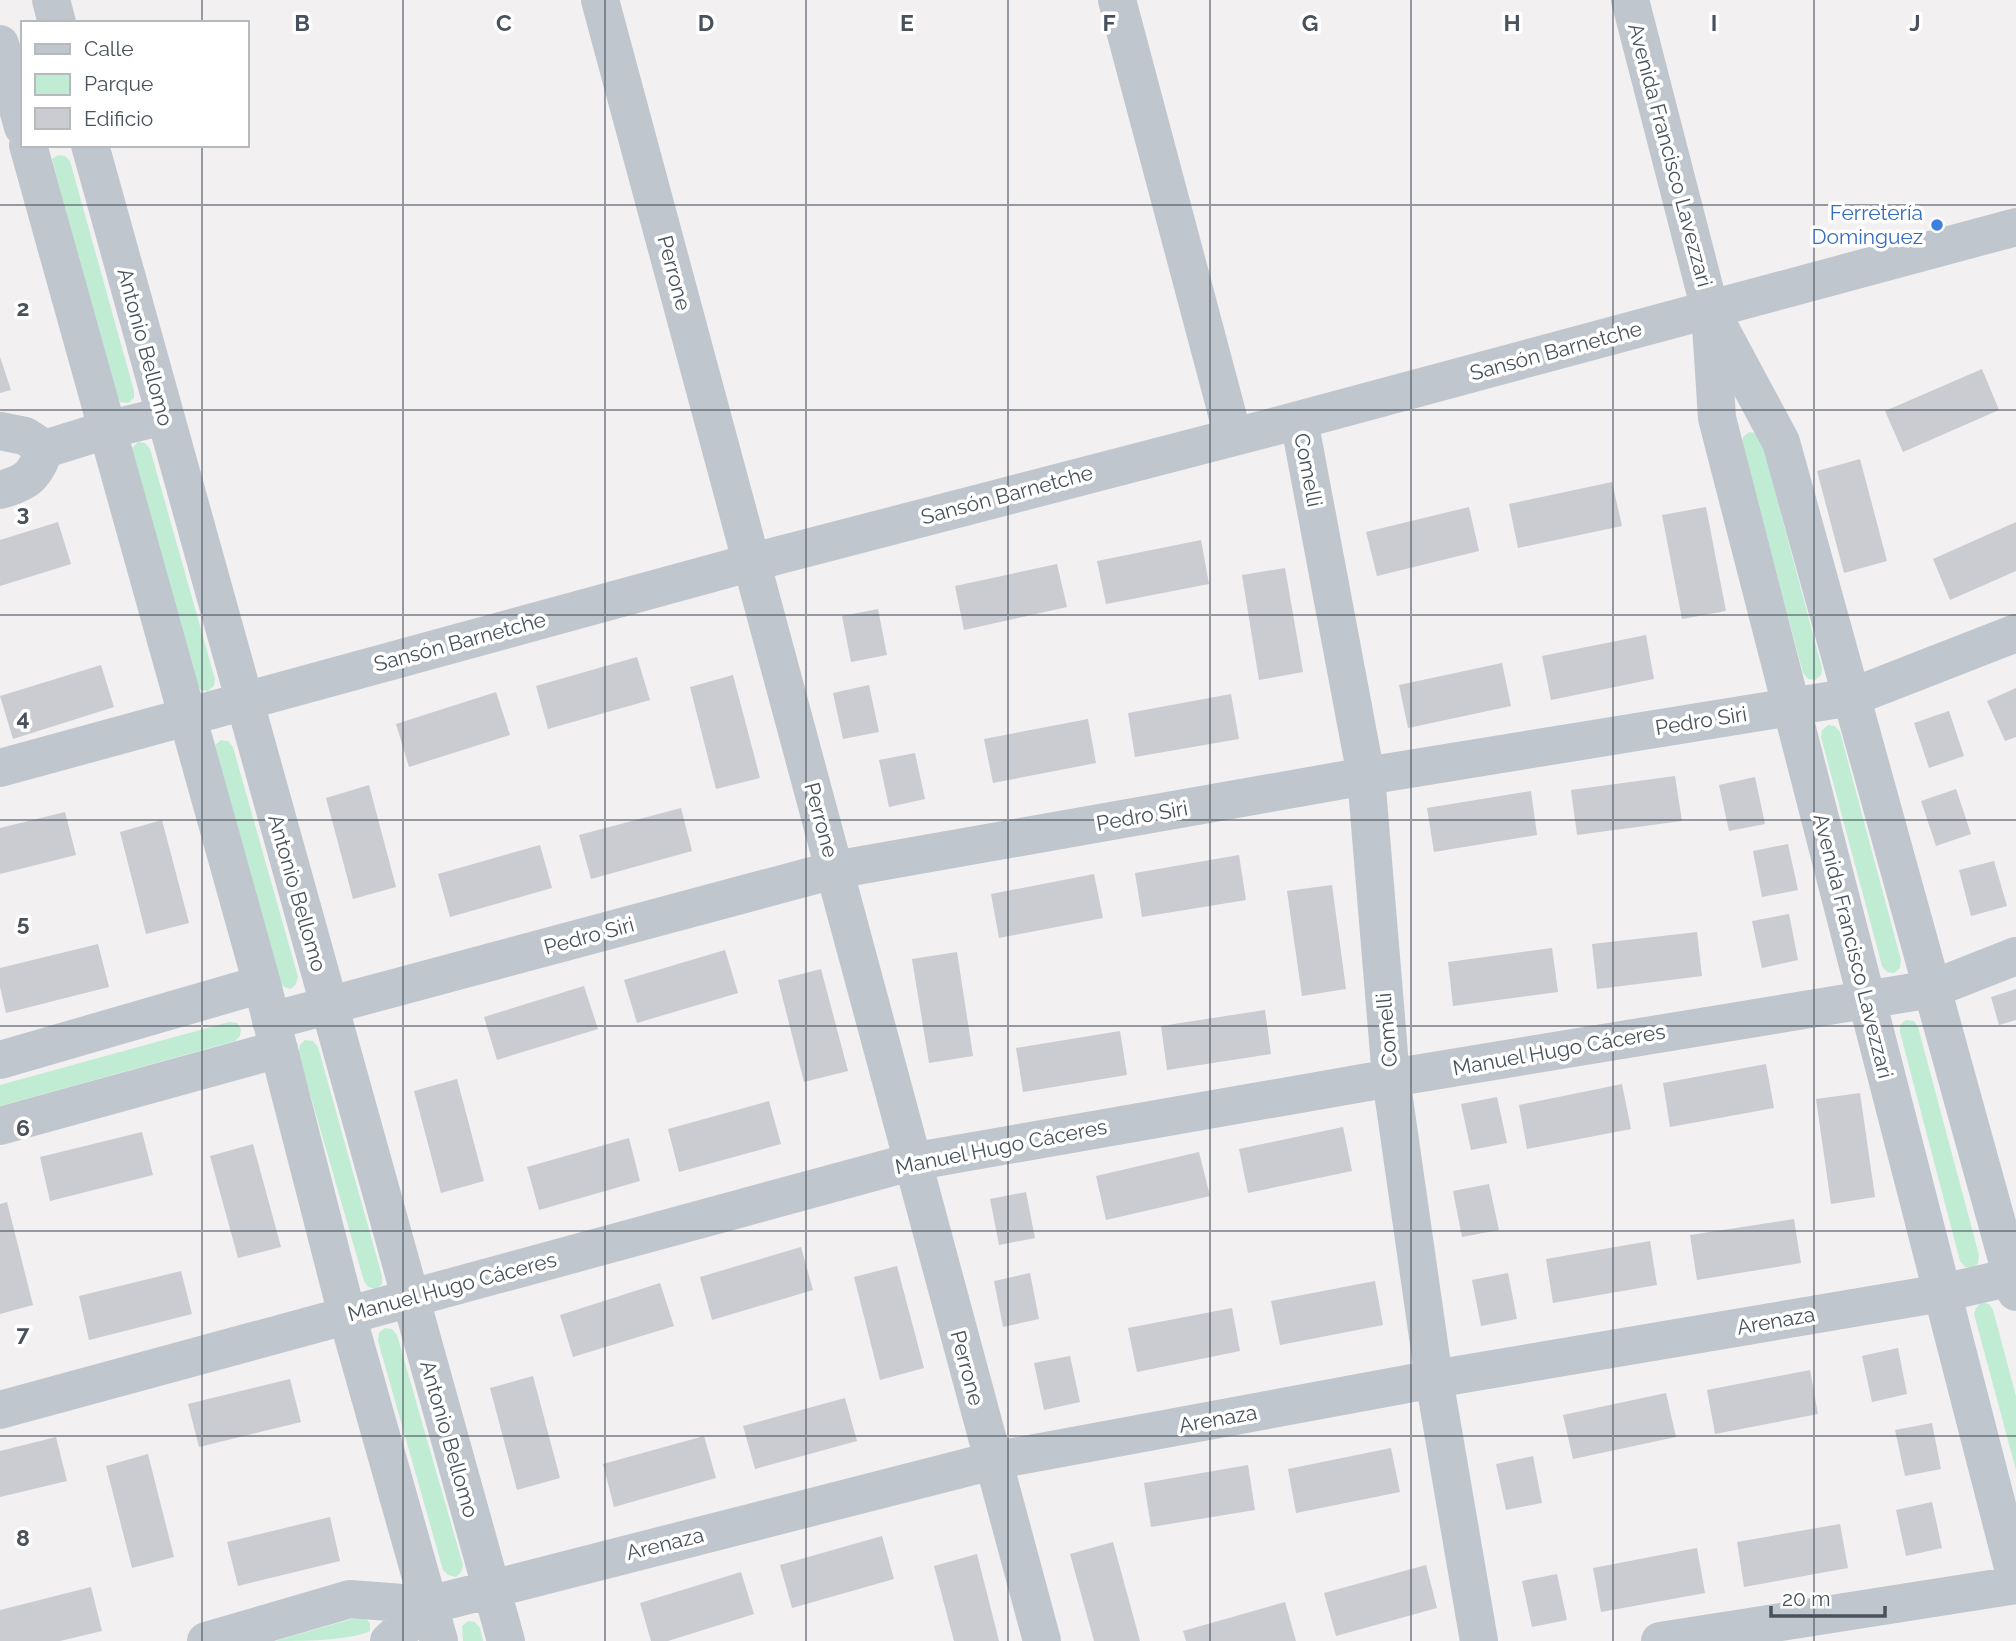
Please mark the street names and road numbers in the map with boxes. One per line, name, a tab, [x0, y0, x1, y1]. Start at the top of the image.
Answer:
street label: Avenida Francisco Lavezzari	[1623, 20, 1718, 289]
street label: Perrone	[652, 233, 696, 313]
street label: Antonio Bellomo	[112, 265, 179, 429]
street label: Sansón Barnetche	[1467, 316, 1645, 385]
street label: Comelli	[1289, 431, 1328, 509]
street label: Sansón Barnetche	[918, 460, 1096, 529]
street label: Sansón Barnetche	[371, 607, 549, 676]
street label: Pedro Siri	[1653, 701, 1749, 740]
street label: Perrone	[799, 780, 843, 860]
street label: Pedro Siri	[1094, 795, 1190, 836]
street label: Antonio Bellomo	[263, 811, 332, 974]
street label: Avenida Francisco Lavezzari	[1808, 811, 1898, 1081]
street label: Pedro Siri	[541, 911, 637, 960]
street label: Comelli	[1371, 992, 1402, 1068]
street label: Manuel Hugo Cáceres	[1451, 1019, 1667, 1080]
street label: Manuel Hugo Cáceres	[893, 1114, 1109, 1179]
street label: Manuel Hugo Cáceres	[345, 1247, 559, 1326]
street label: Arenaza	[1735, 1301, 1817, 1340]
street label: Perrone	[945, 1328, 989, 1408]
street label: Antonio Bellomo	[415, 1357, 484, 1520]
street label: Arenaza	[1177, 1399, 1259, 1438]
street label: Arenaza	[624, 1522, 706, 1565]

